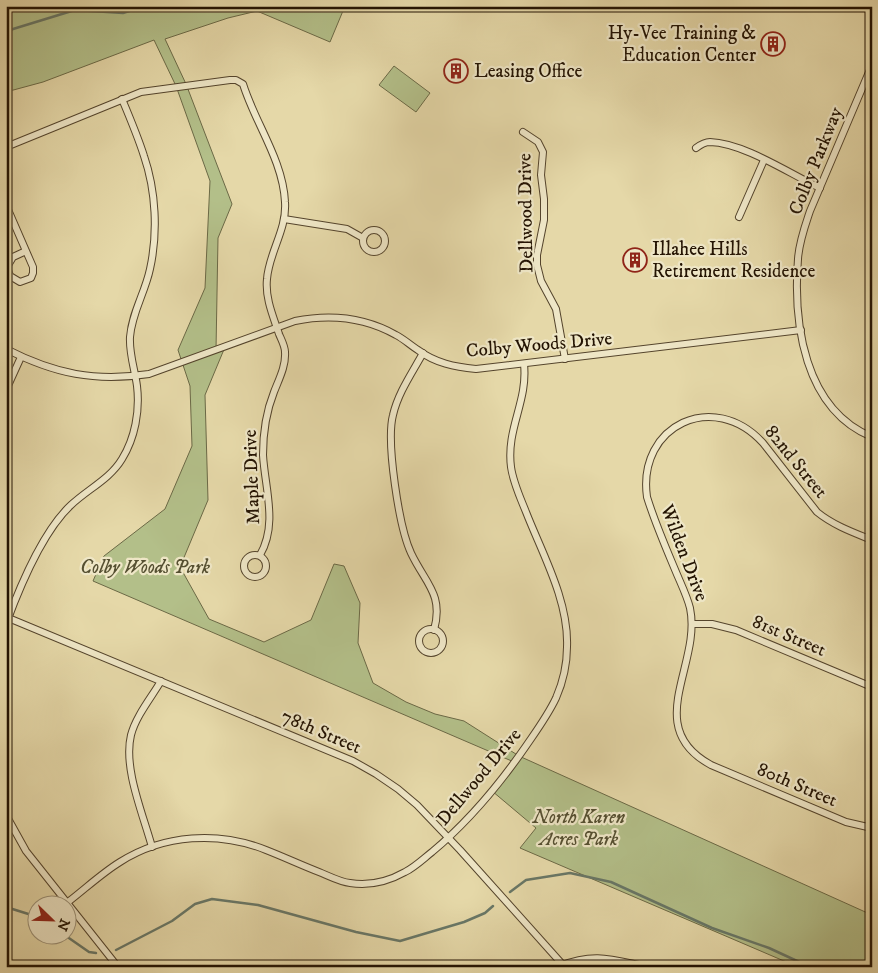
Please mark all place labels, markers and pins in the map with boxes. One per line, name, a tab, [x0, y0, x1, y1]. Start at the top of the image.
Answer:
place label: Hy-Vee Training & Education Center	[608, 22, 756, 67]
building icon: Hy-Vee Training & Education Center	[760, 31, 786, 57]
building icon: Leasing Office	[443, 58, 469, 84]
place label: Leasing Office	[474, 60, 583, 83]
place label: Illahee Hills Retirement Residence	[652, 238, 815, 283]
building icon: Illahee Hills Retirement Residence	[622, 247, 648, 273]

